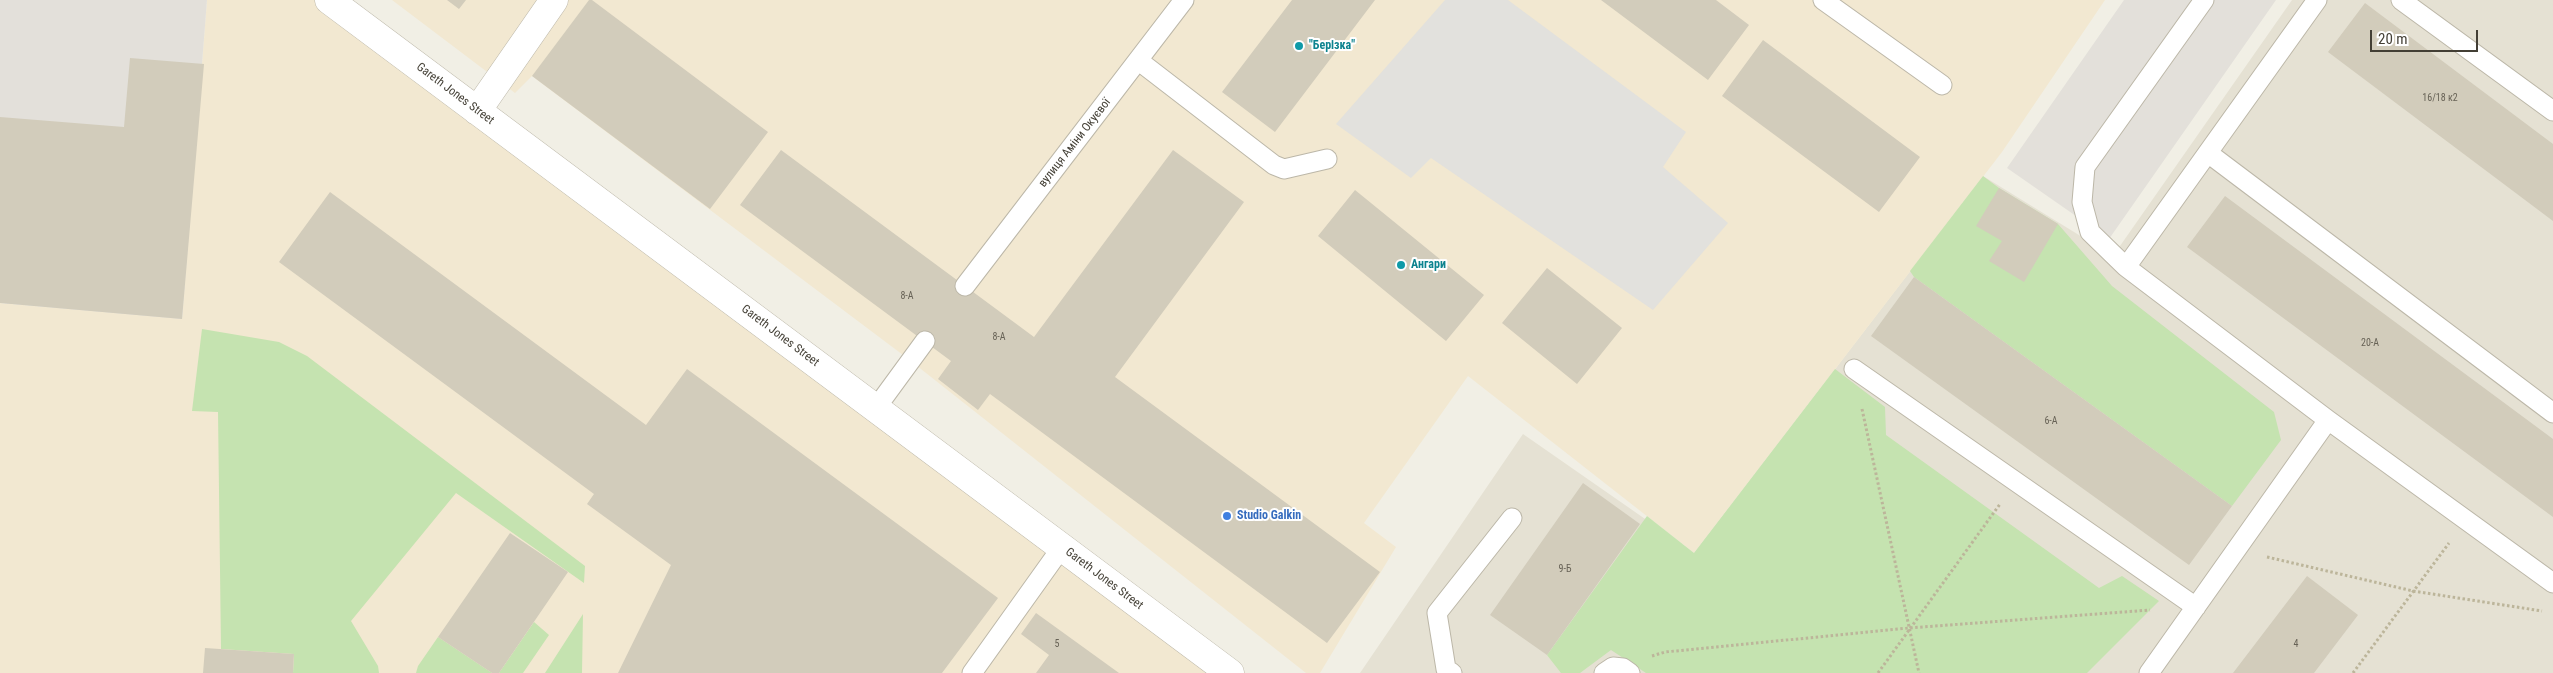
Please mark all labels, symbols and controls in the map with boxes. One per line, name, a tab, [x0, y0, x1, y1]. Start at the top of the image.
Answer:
scale bar	[2373, 20, 2480, 52]
text: 20 m	[2378, 30, 2408, 48]
place label: "Берізка"	[1309, 39, 1355, 53]
marker: "Берізка"	[1293, 40, 1305, 52]
street label: Gareth Jones Street	[413, 60, 497, 128]
house number: 16/18 к2	[2422, 92, 2458, 104]
street label: вулиця Аміни Окуєвої	[1036, 96, 1114, 190]
place label: Ангари	[1411, 258, 1446, 272]
marker: Ангари	[1395, 259, 1407, 271]
house number: 8-А	[900, 290, 914, 302]
street label: Gareth Jones Street	[738, 302, 822, 370]
house number: 8-А	[992, 331, 1006, 343]
house number: 20-А	[2361, 337, 2379, 349]
house number: 6-А	[2044, 415, 2058, 427]
place label: Studio Galkin	[1237, 509, 1301, 523]
marker: Studio Galkin	[1221, 510, 1233, 522]
street label: Gareth Jones Street	[1062, 545, 1146, 613]
house number: 9-Б	[1559, 563, 1571, 575]
house number: 5	[1055, 638, 1059, 650]
house number: 4	[2294, 638, 2298, 650]

